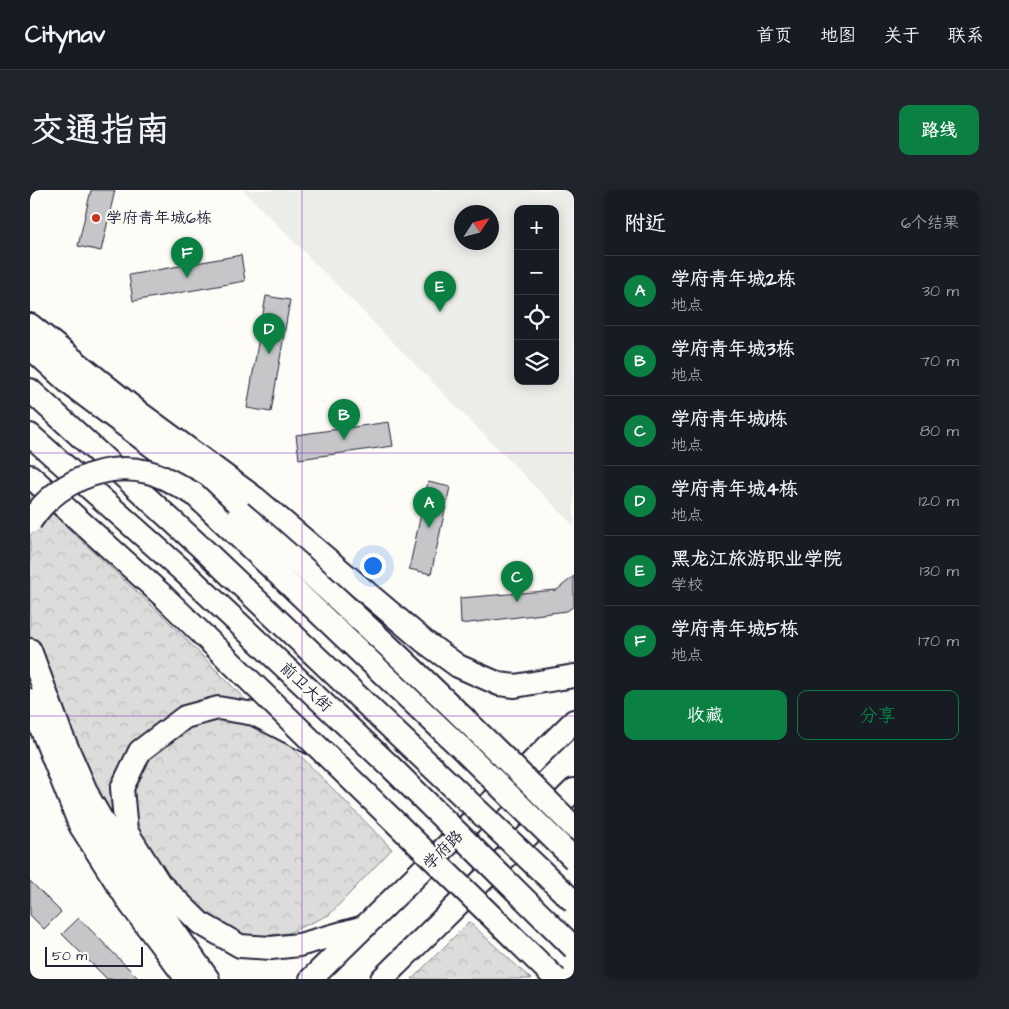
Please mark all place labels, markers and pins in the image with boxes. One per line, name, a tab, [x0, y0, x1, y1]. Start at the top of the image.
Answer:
place label: 学府青年城6栋	[106, 207, 212, 229]
marker: 学府青年城6栋	[90, 212, 102, 224]
pin: F	[171, 237, 203, 278]
pin: E	[424, 271, 456, 312]
pin: D	[253, 313, 285, 354]
pin: B	[328, 399, 360, 440]
pin: A	[413, 487, 445, 528]
pin: C	[501, 561, 533, 602]

